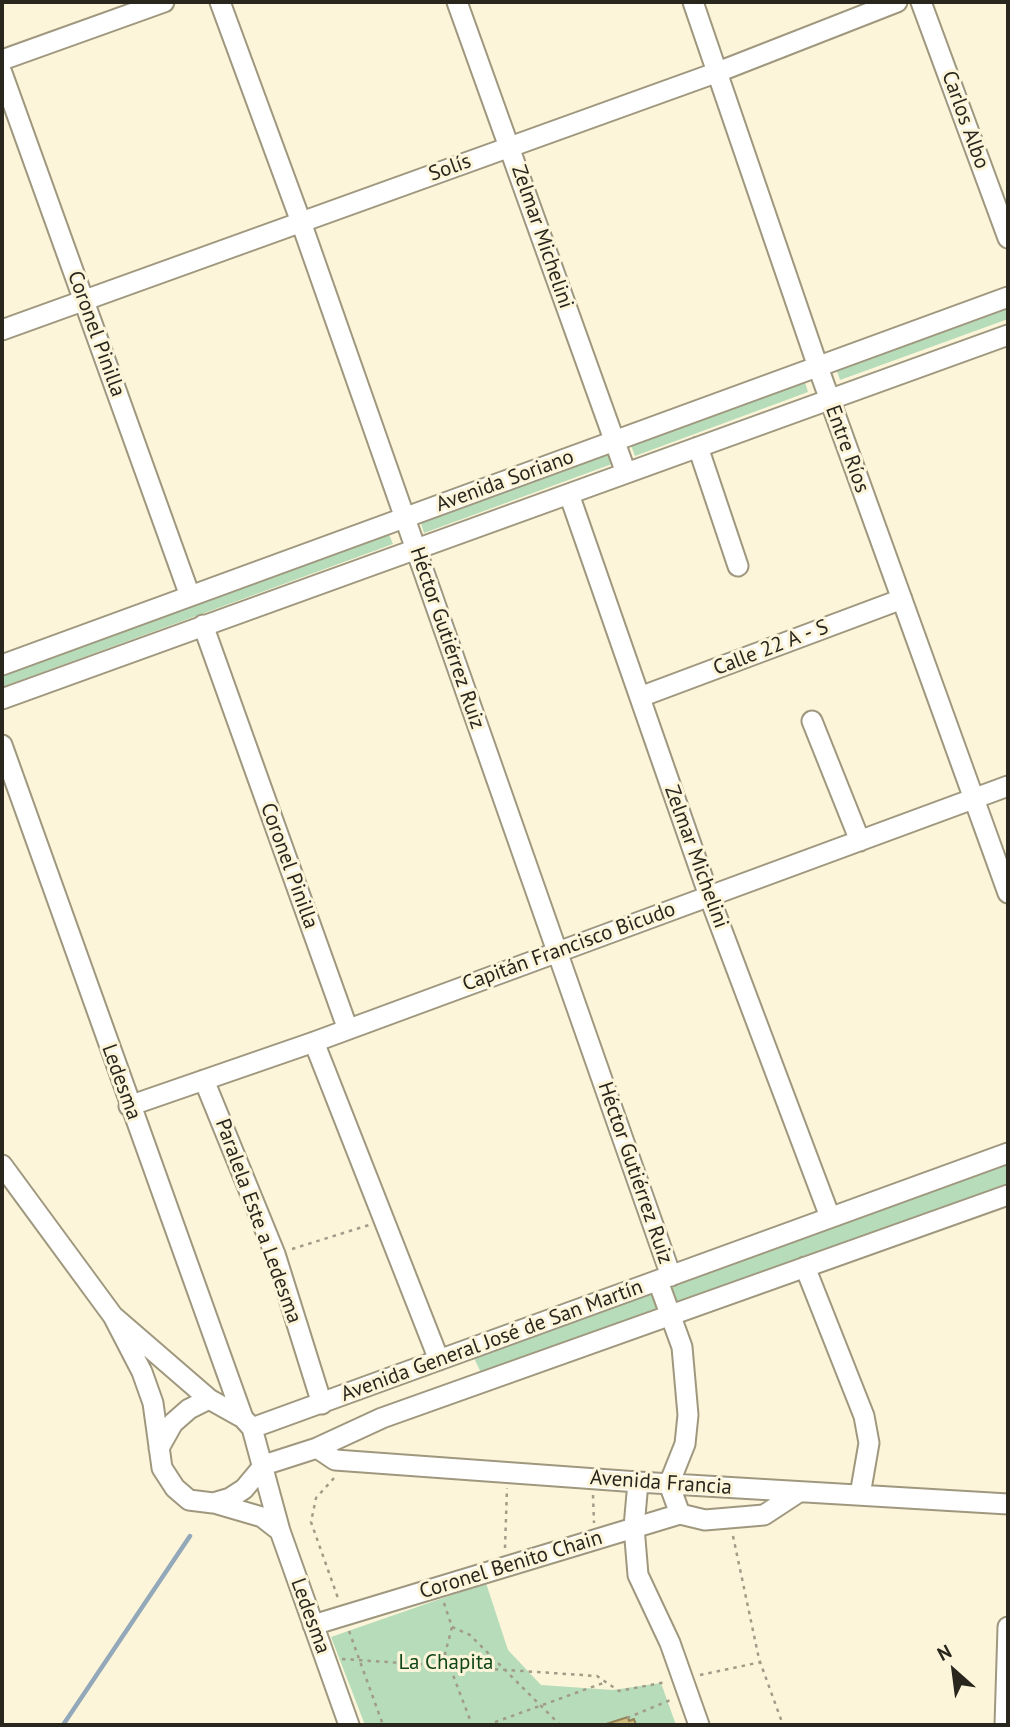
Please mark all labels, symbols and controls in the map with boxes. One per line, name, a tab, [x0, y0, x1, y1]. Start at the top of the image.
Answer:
street label: Carlos Albo	[936, 68, 994, 172]
street label: Solís	[425, 149, 475, 187]
street label: Zelmar Michelini	[506, 162, 578, 312]
street label: Coronel Pinilla	[62, 268, 130, 400]
street label: Entre Ríos	[820, 402, 874, 496]
street label: Avenida Soriano	[433, 444, 577, 518]
street label: Héctor Gutiérrez Ruiz	[404, 544, 490, 732]
street label: Calle 22 A - S	[710, 615, 832, 681]
street label: Zelmar Michelini	[658, 782, 734, 932]
street label: Coronel Pinilla	[255, 800, 323, 932]
street label: Capitán Francisco Bicudo	[459, 897, 679, 997]
street label: Ledesma	[96, 1041, 146, 1123]
street label: Héctor Gutiérrez Ruiz	[592, 1079, 678, 1267]
street label: Paralela Este a Ledesma	[209, 1115, 307, 1327]
street label: Avenida General José de San Martín	[338, 1275, 646, 1407]
street label: Avenida Francia	[589, 1465, 733, 1501]
street label: Coronel Benito Chain	[417, 1525, 605, 1605]
street label: Ledesma	[285, 1575, 335, 1657]
north arrow	[919, 1636, 989, 1706]
text: N	[933, 1639, 955, 1666]
park label: La Chapita	[399, 1650, 493, 1676]

